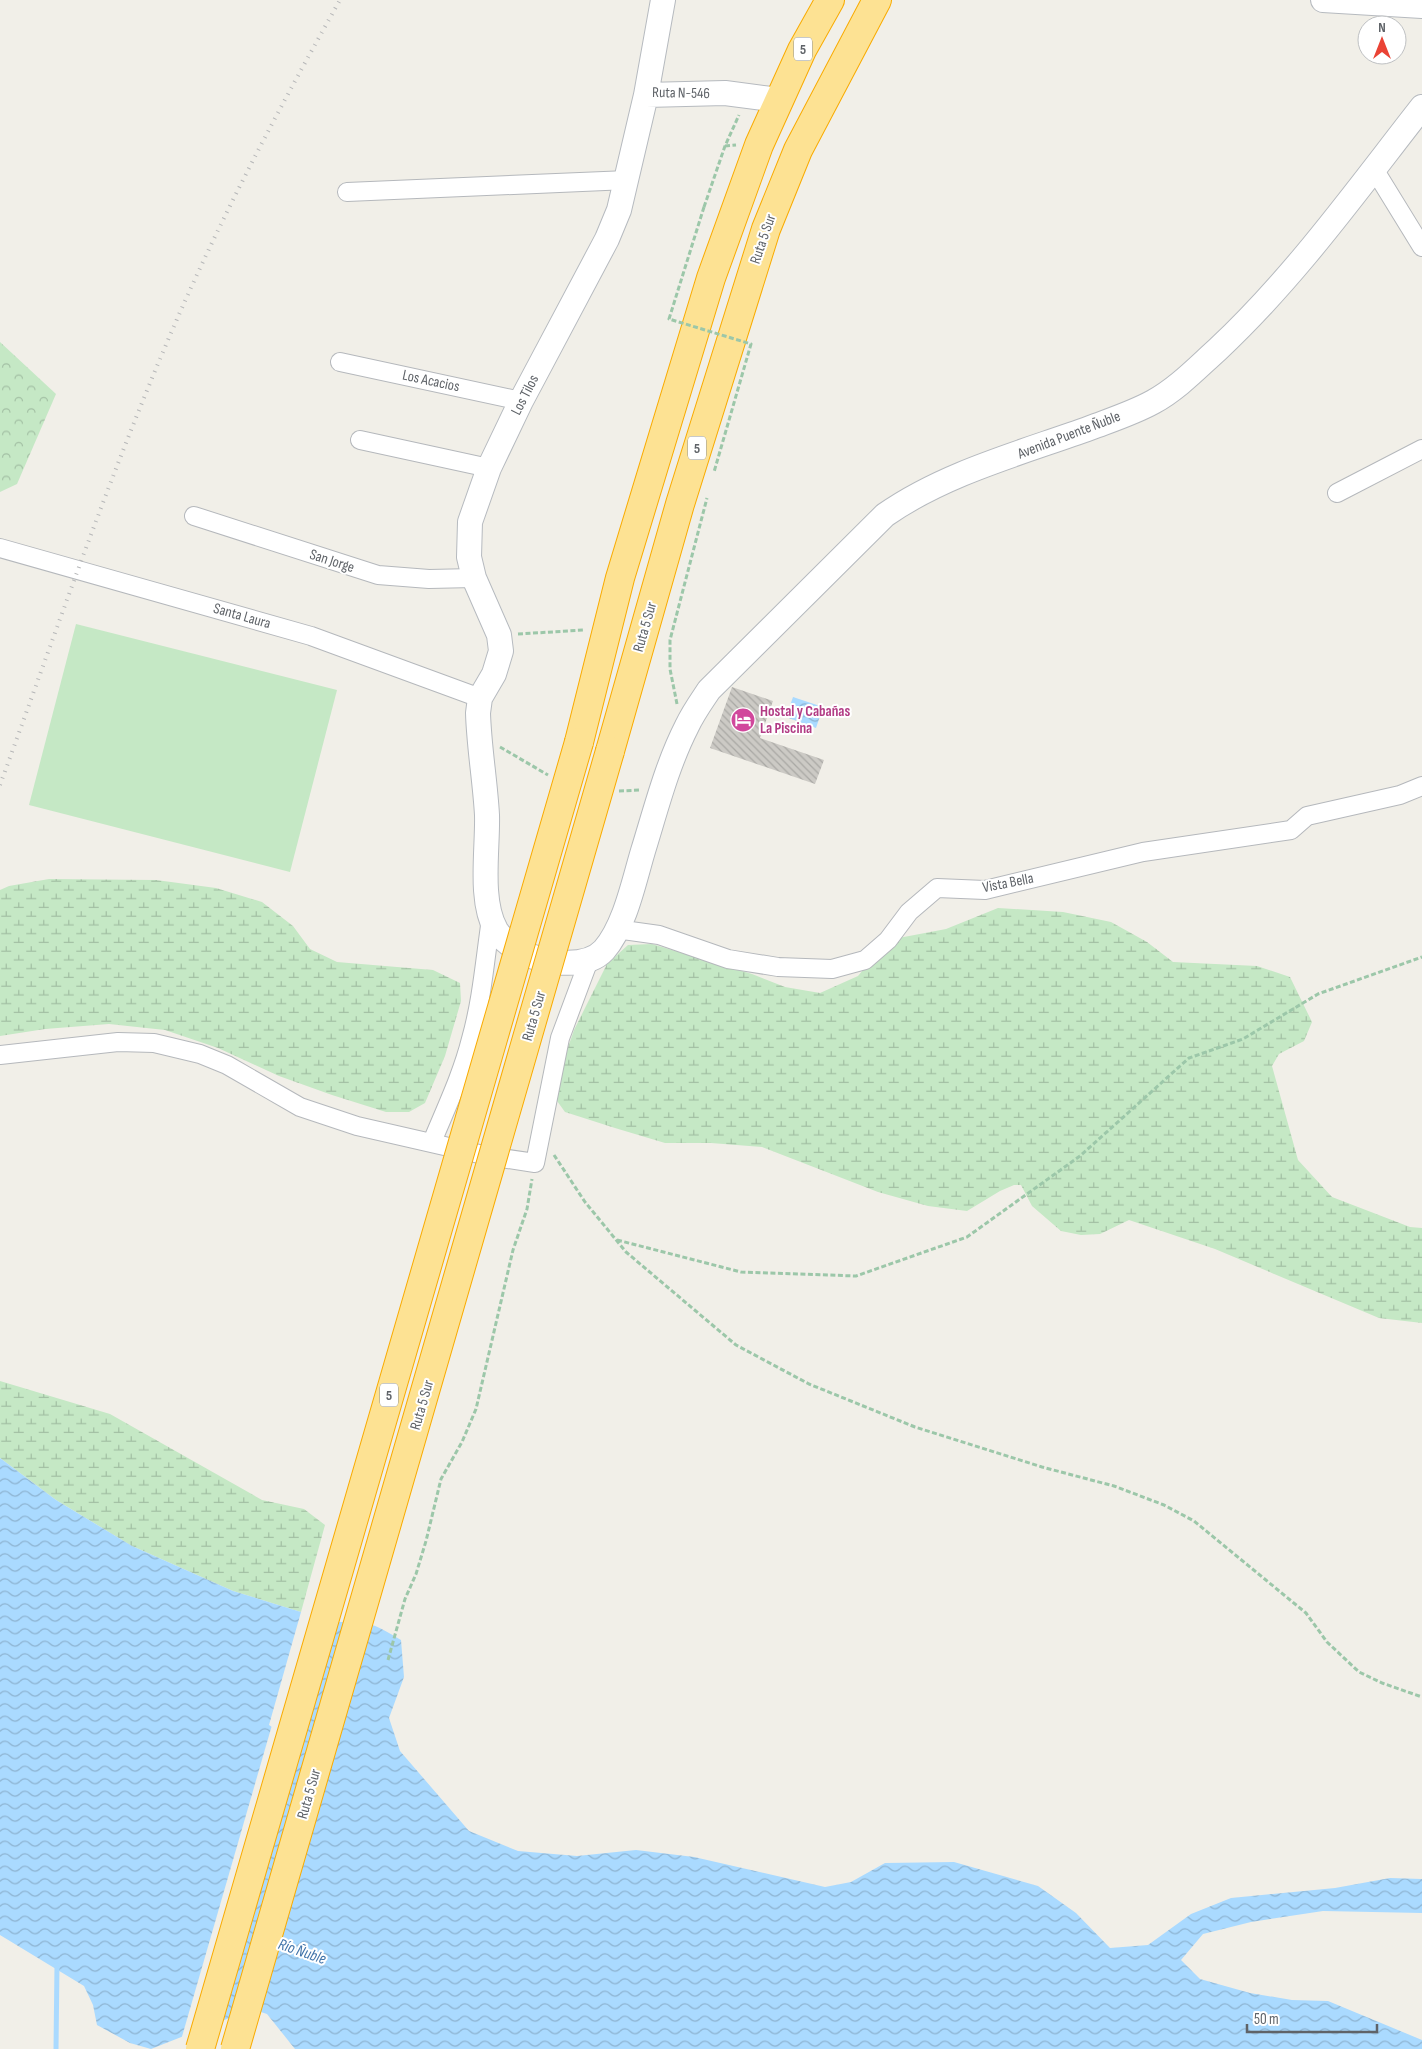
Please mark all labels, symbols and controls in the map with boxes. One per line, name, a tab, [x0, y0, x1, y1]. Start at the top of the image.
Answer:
north arrow	[1357, 15, 1407, 65]
text: N	[1378, 19, 1386, 36]
road number: 5	[794, 38, 812, 61]
street label: Ruta N-546	[652, 83, 710, 103]
street label: Ruta 5 Sur	[746, 211, 781, 266]
street label: Los Acacios	[401, 366, 461, 396]
street label: Los Tilos	[507, 372, 543, 418]
street label: Avenida Puente Ñuble	[1014, 407, 1123, 464]
road number: 5	[688, 436, 706, 459]
street label: San Jorge	[307, 545, 357, 577]
street label: Santa Laura	[211, 599, 273, 633]
street label: Ruta 5 Sur	[629, 599, 661, 654]
place label: Hostal y Cabañas La Piscina	[760, 702, 850, 738]
hotel icon: Hostal y Cabañas La Piscina	[730, 707, 756, 733]
street label: Vista Bella	[981, 869, 1035, 897]
street label: Ruta 5 Sur	[518, 988, 550, 1043]
street label: Ruta 5 Sur	[406, 1377, 438, 1432]
road number: 5	[380, 1384, 398, 1406]
street label: Ruta 5 Sur	[293, 1766, 325, 1821]
water label: Río Ñuble	[276, 1935, 328, 1969]
scale bar	[1247, 2002, 1377, 2034]
text: 50 m	[1254, 2010, 1279, 2029]

